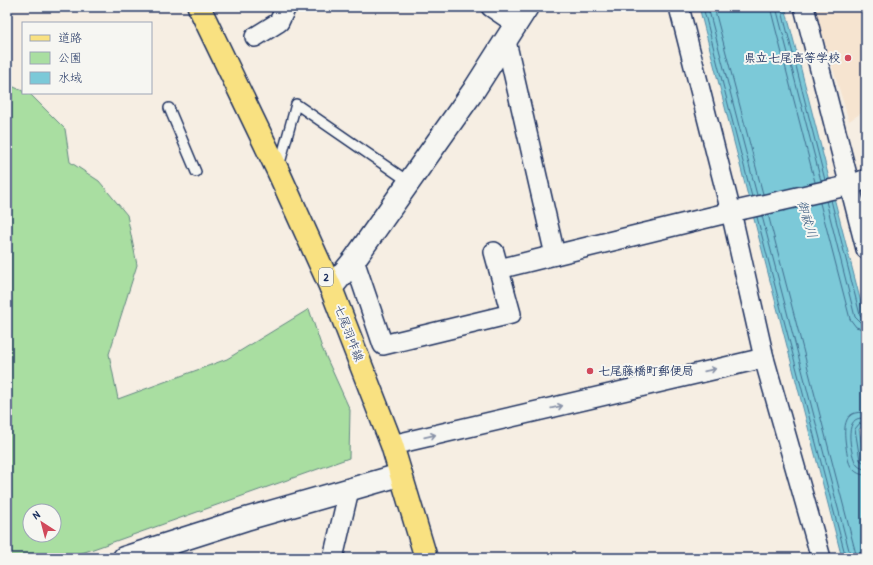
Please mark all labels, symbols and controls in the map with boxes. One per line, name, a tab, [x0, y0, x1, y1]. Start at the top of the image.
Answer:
legend	[22, 22, 152, 94]
text: 道路	[58, 29, 82, 46]
text: 公園	[58, 49, 82, 66]
place label: 県立七尾高等学校	[744, 49, 840, 66]
marker: 県立七尾高等学校	[843, 53, 853, 63]
text: 水域	[58, 69, 82, 86]
water label: 御祓川	[794, 198, 822, 240]
road number: 2	[319, 268, 333, 286]
street label: 七尾羽咋線	[331, 302, 368, 364]
place label: 七尾藤橋町郵便局	[598, 362, 694, 379]
marker: 七尾藤橋町郵便局	[585, 366, 595, 376]
one-way arrow	[704, 366, 717, 374]
one-way arrow	[550, 402, 563, 410]
one-way arrow	[423, 432, 436, 440]
north arrow	[22, 503, 62, 543]
text: N	[30, 507, 43, 522]

